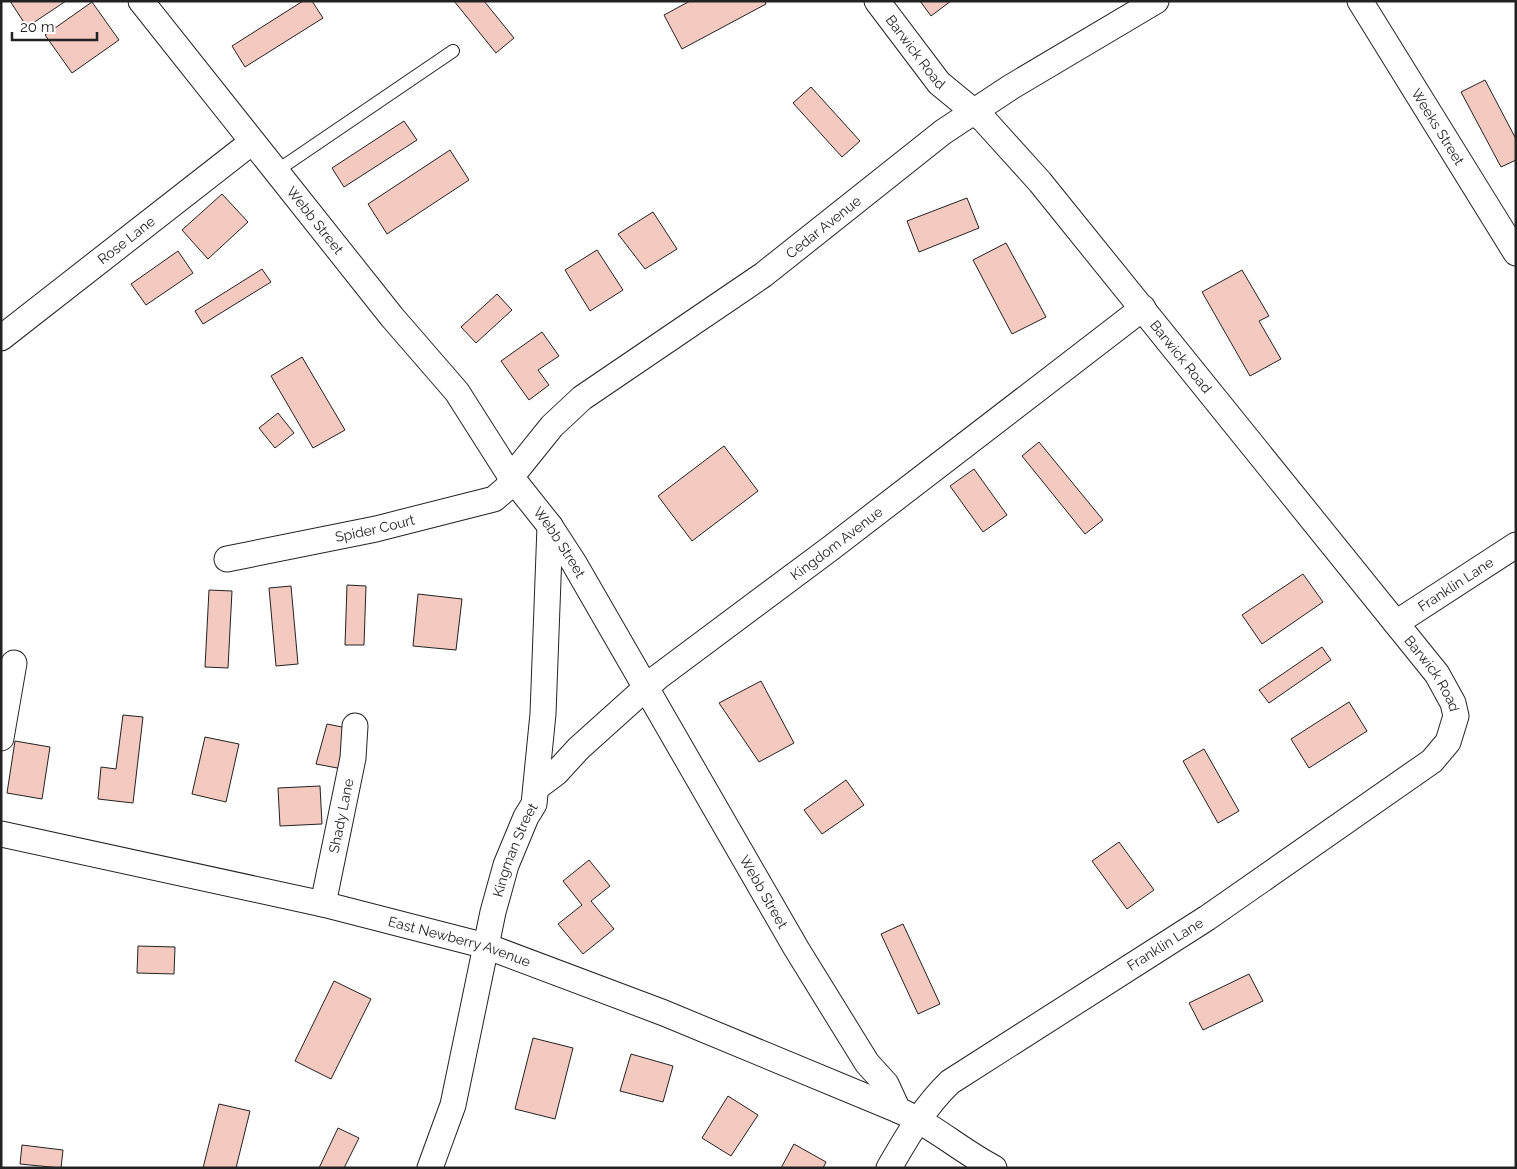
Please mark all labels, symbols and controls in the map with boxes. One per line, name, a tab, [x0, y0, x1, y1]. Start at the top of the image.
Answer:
scale bar	[12, 10, 98, 42]
street label: Barwick Road	[882, 12, 948, 93]
text: 20 m	[20, 18, 55, 36]
street label: Weeks Street	[1408, 86, 1468, 168]
street label: Webb Street	[283, 183, 347, 257]
street label: Cedar Avenue	[783, 192, 864, 262]
street label: Rose Lane	[95, 213, 158, 267]
street label: Barwick Road	[1147, 317, 1215, 396]
street label: Kingdom Avenue	[787, 503, 885, 583]
street label: Webb Street	[530, 504, 589, 581]
street label: Spider Court	[334, 511, 417, 545]
street label: Franklin Lane	[1415, 554, 1496, 615]
street label: Barwick Road	[1401, 632, 1463, 713]
street label: Shady Lane	[326, 777, 357, 855]
street label: Kingman Street	[490, 800, 541, 899]
street label: Webb Street	[736, 853, 791, 932]
street label: East Newberry Avenue	[387, 913, 533, 970]
street label: Franklin Lane	[1124, 914, 1206, 974]

